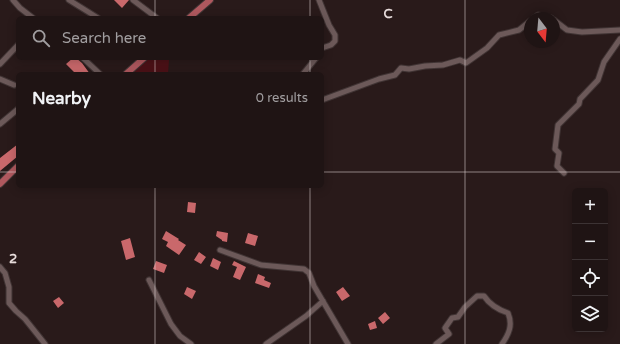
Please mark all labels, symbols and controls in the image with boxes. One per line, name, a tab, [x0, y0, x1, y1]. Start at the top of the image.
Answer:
text: C	[383, 6, 393, 22]
north arrow	[524, 12, 560, 48]
search box	[16, 16, 324, 60]
icon: search	[30, 27, 52, 49]
text: Search here	[62, 29, 146, 47]
text: Nearby	[32, 88, 91, 109]
text: 0 results	[256, 90, 308, 106]
map controls	[572, 188, 608, 332]
button: +	[572, 188, 608, 224]
button: −	[572, 224, 608, 260]
text: 2	[9, 251, 17, 267]
button: locate	[572, 260, 608, 296]
button: layers	[572, 296, 608, 332]

